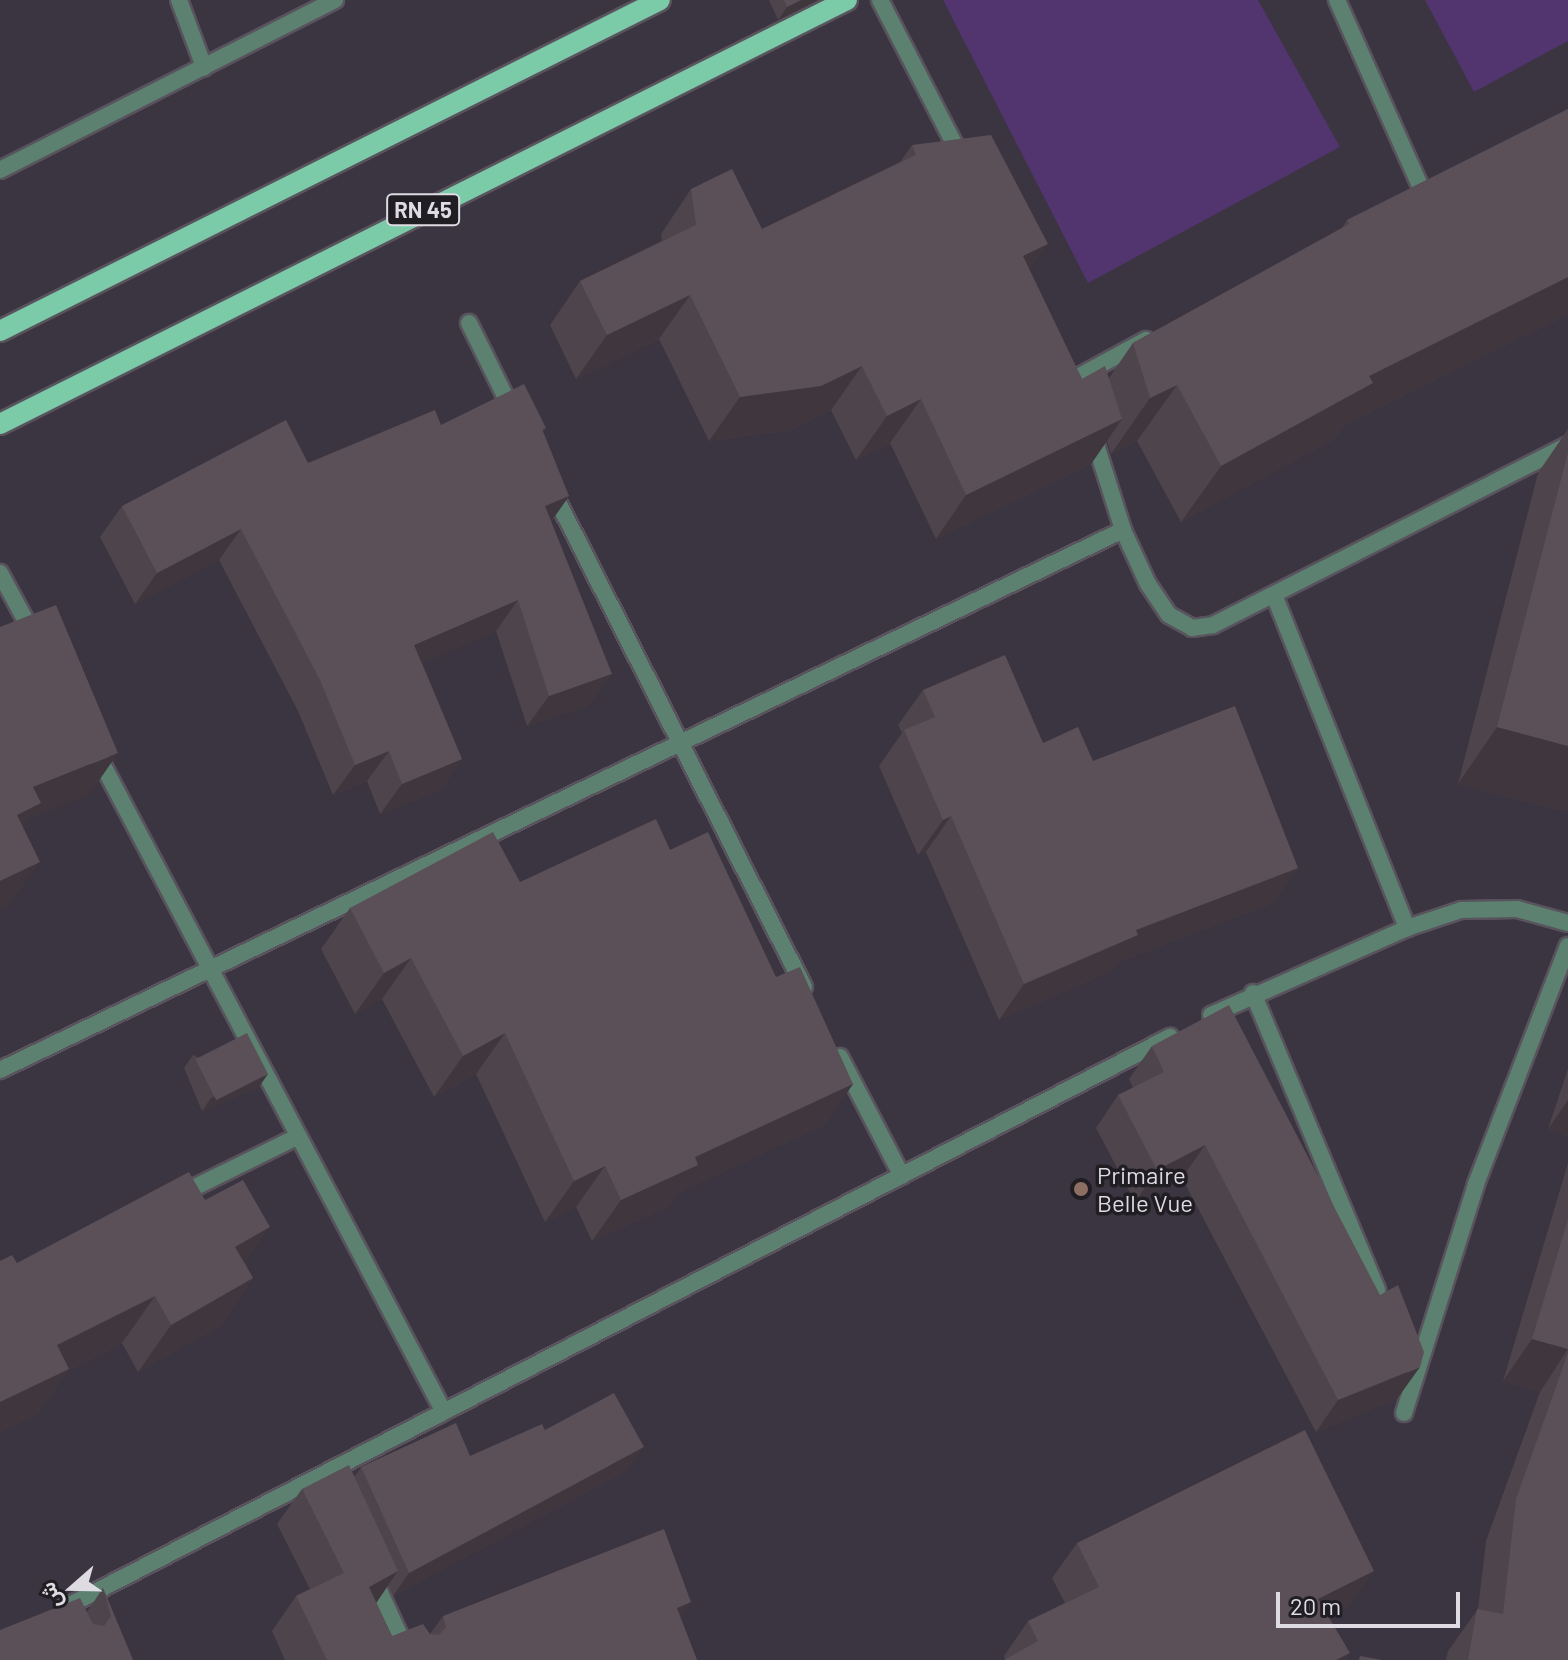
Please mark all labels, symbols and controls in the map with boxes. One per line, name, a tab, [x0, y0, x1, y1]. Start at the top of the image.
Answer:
road number: RN 45	[385, 192, 461, 228]
place label: Primaire Belle Vue	[1097, 1161, 1193, 1217]
marker: Primaire Belle Vue	[1072, 1180, 1090, 1198]
north arrow	[32, 1548, 112, 1628]
scale bar	[1280, 1576, 1464, 1626]
text: ش	[33, 1579, 66, 1613]
text: 20 m	[1290, 1591, 1341, 1620]

